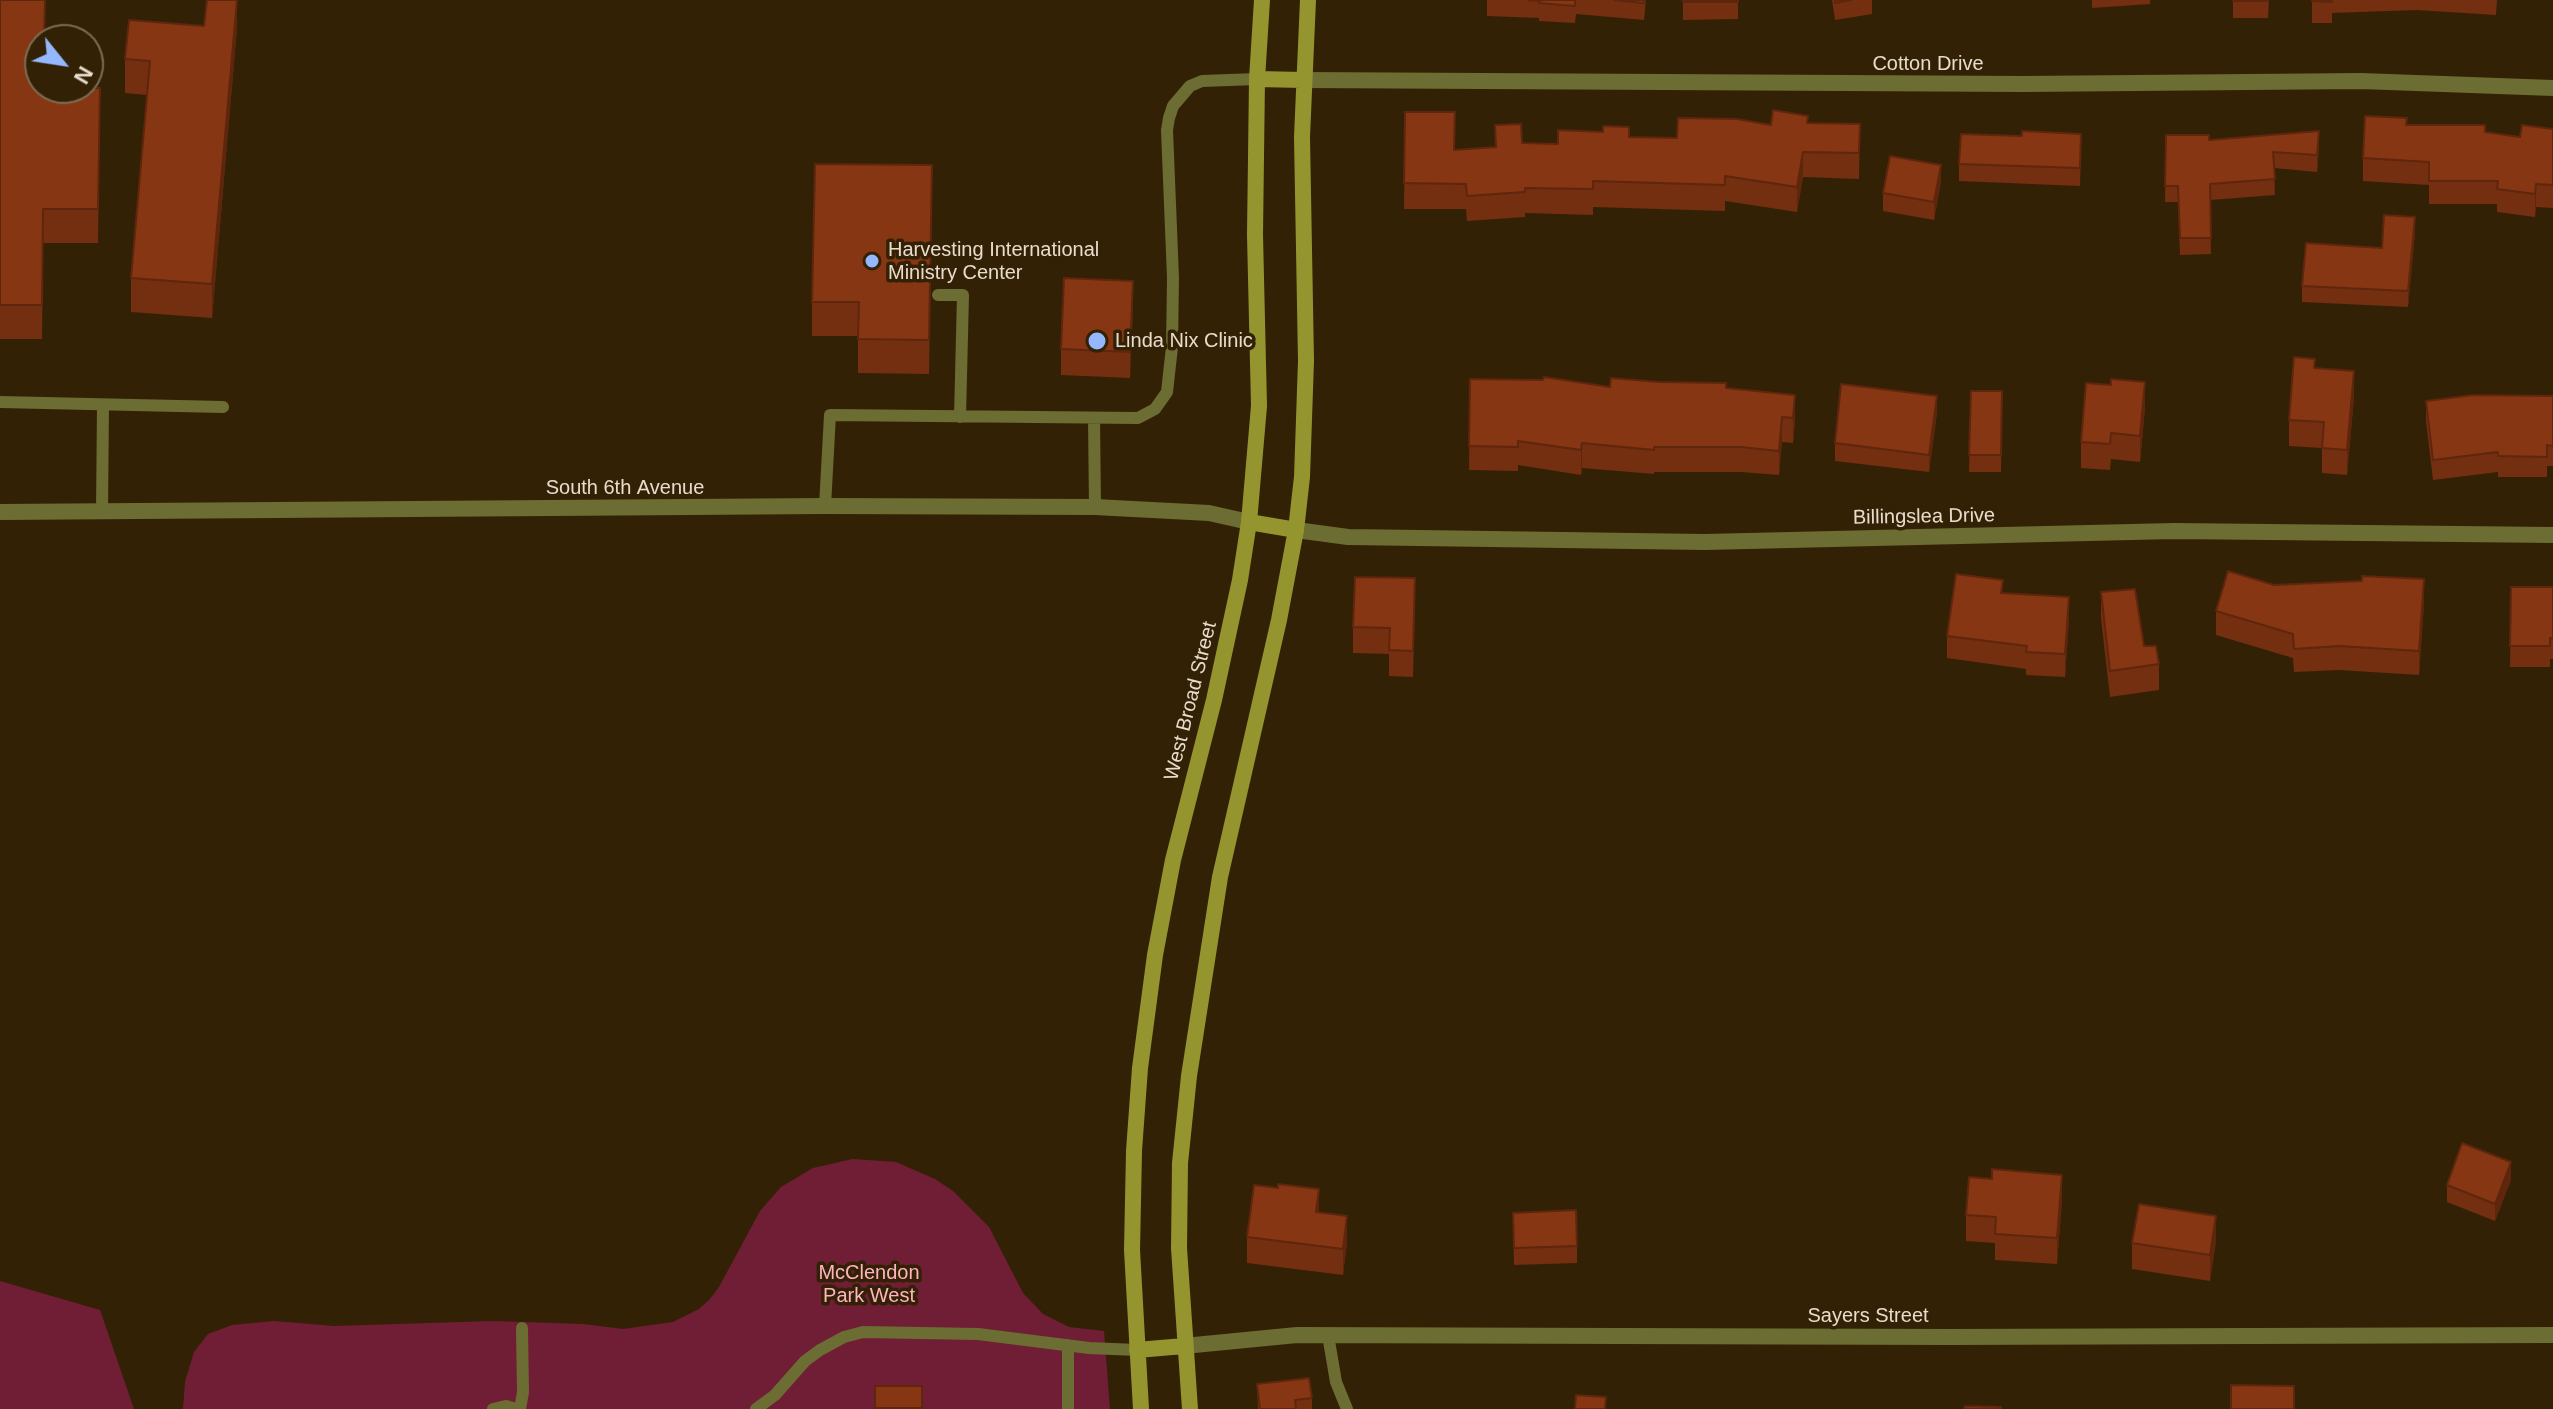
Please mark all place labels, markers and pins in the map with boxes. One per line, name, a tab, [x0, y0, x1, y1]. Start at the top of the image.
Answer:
place label: Harvesting International Ministry Center	[888, 238, 1099, 285]
marker: Harvesting International Ministry Center	[863, 252, 881, 270]
place label: Linda Nix Clinic	[1115, 329, 1253, 353]
marker: Linda Nix Clinic	[1086, 330, 1108, 352]

